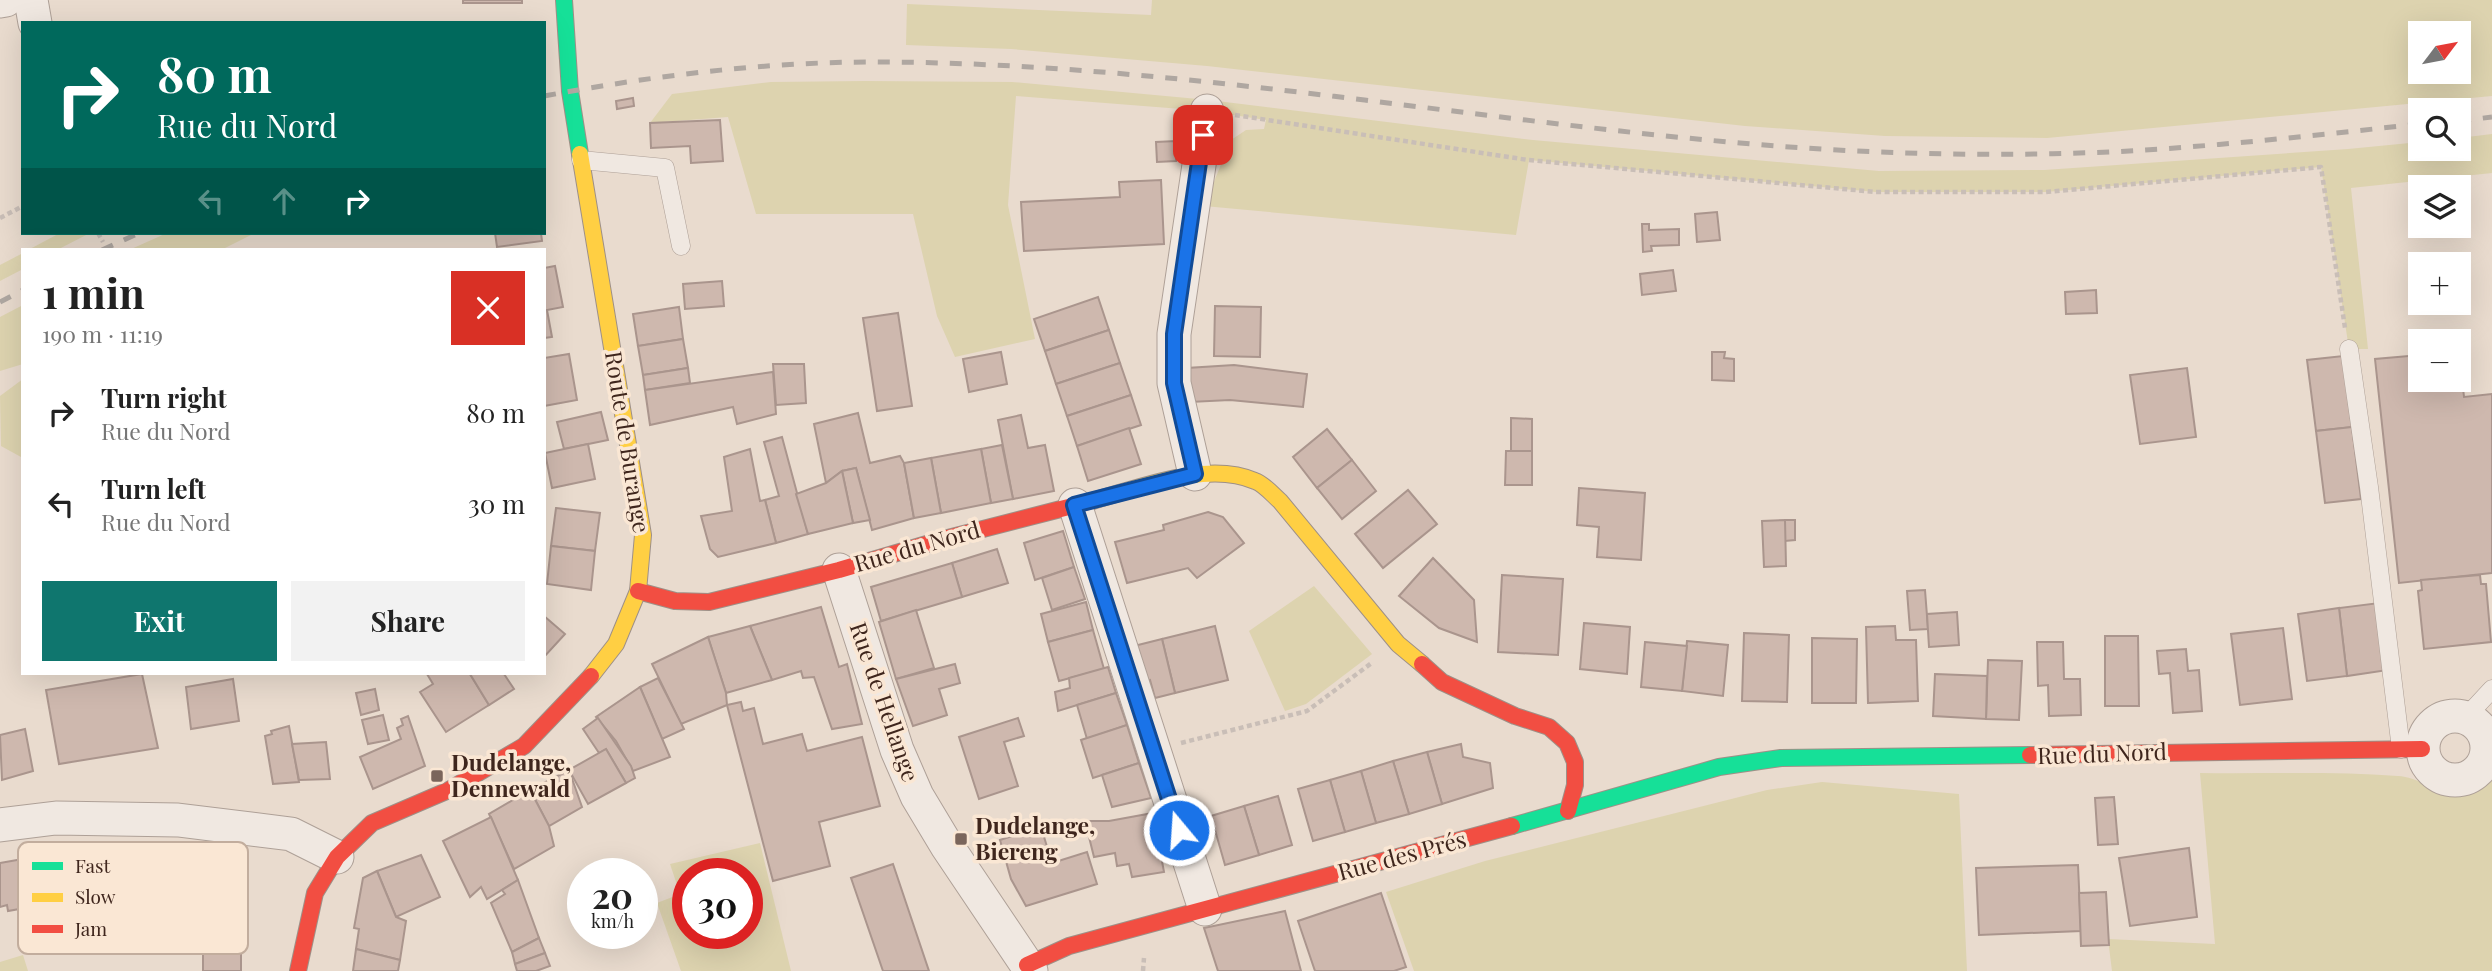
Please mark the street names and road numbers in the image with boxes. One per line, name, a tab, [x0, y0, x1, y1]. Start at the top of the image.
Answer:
street label: Route de Burange	[599, 349, 658, 535]
street label: Rue du Nord	[850, 513, 983, 578]
street label: Rue de Hellange	[844, 618, 927, 785]
street label: Rue du Nord	[2037, 735, 2167, 770]
street label: Rue des Prés	[1334, 823, 1469, 887]

